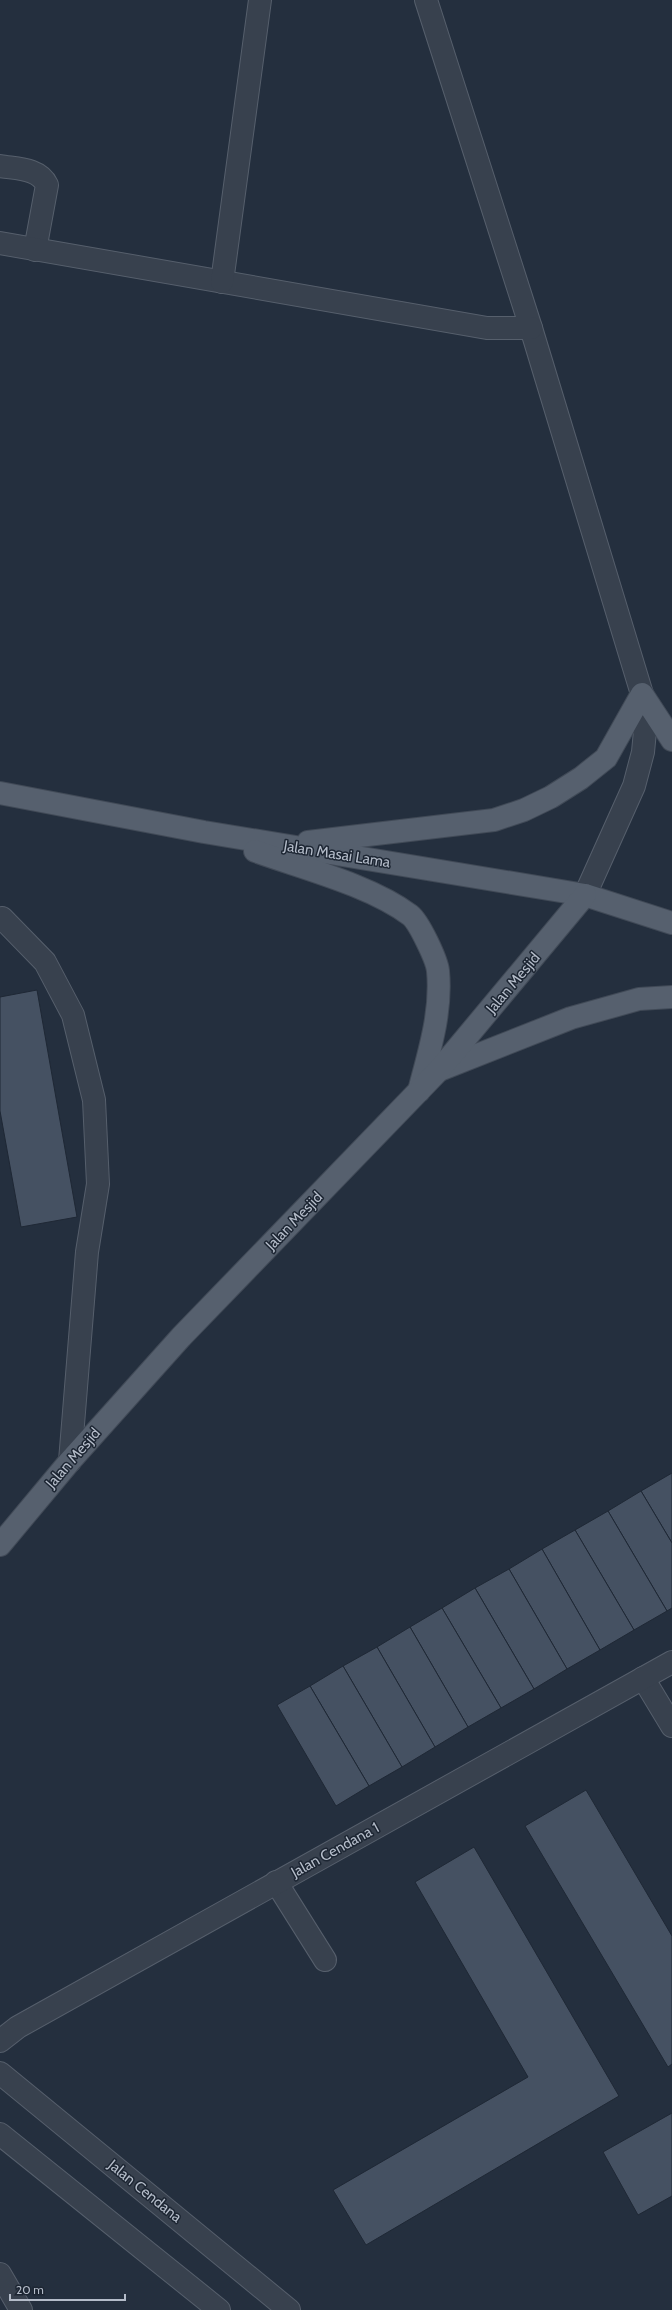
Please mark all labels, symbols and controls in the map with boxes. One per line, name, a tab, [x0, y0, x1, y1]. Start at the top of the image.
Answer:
street label: Jalan Masai Lama	[281, 837, 392, 871]
street label: Jalan Mesjid	[482, 949, 544, 1018]
street label: Jalan Mesjid	[261, 1188, 326, 1255]
street label: Jalan Mesjid	[41, 1424, 104, 1493]
street label: Jalan Cendana 1	[287, 1818, 382, 1882]
street label: Jalan Cendana	[104, 2155, 186, 2227]
scale bar	[10, 2276, 125, 2302]
text: 20 m	[16, 2282, 44, 2297]

